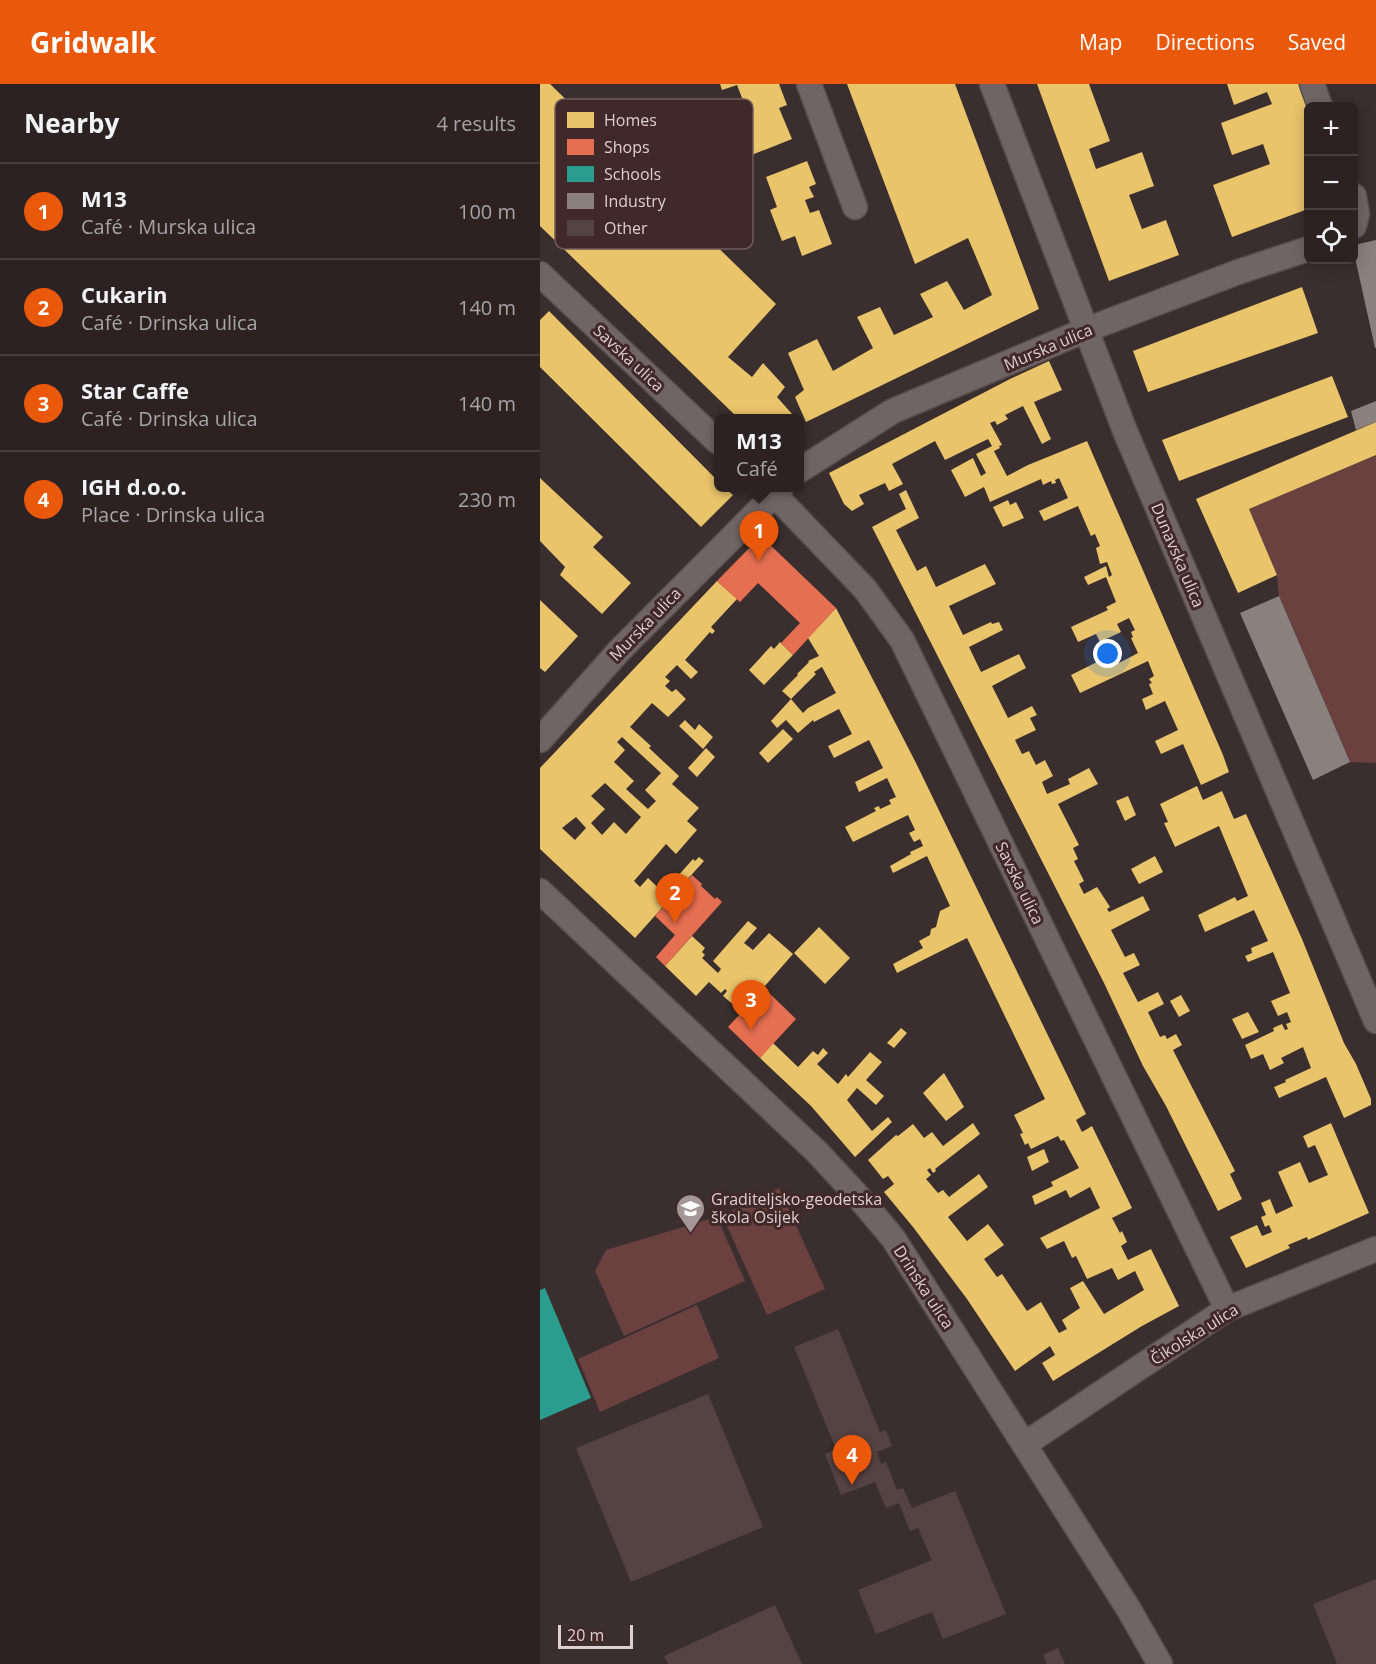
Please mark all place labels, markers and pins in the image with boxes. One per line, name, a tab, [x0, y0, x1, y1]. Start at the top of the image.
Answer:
pin: 1	[740, 512, 778, 561]
pin: 2	[656, 874, 694, 923]
pin: 3	[732, 980, 770, 1030]
place label: Graditeljsko-geodetska škola Osijek	[711, 1188, 882, 1228]
school or university icon: Graditeljsko-geodetska škola Osijek	[674, 1192, 706, 1234]
pin: 4	[832, 1436, 872, 1485]

